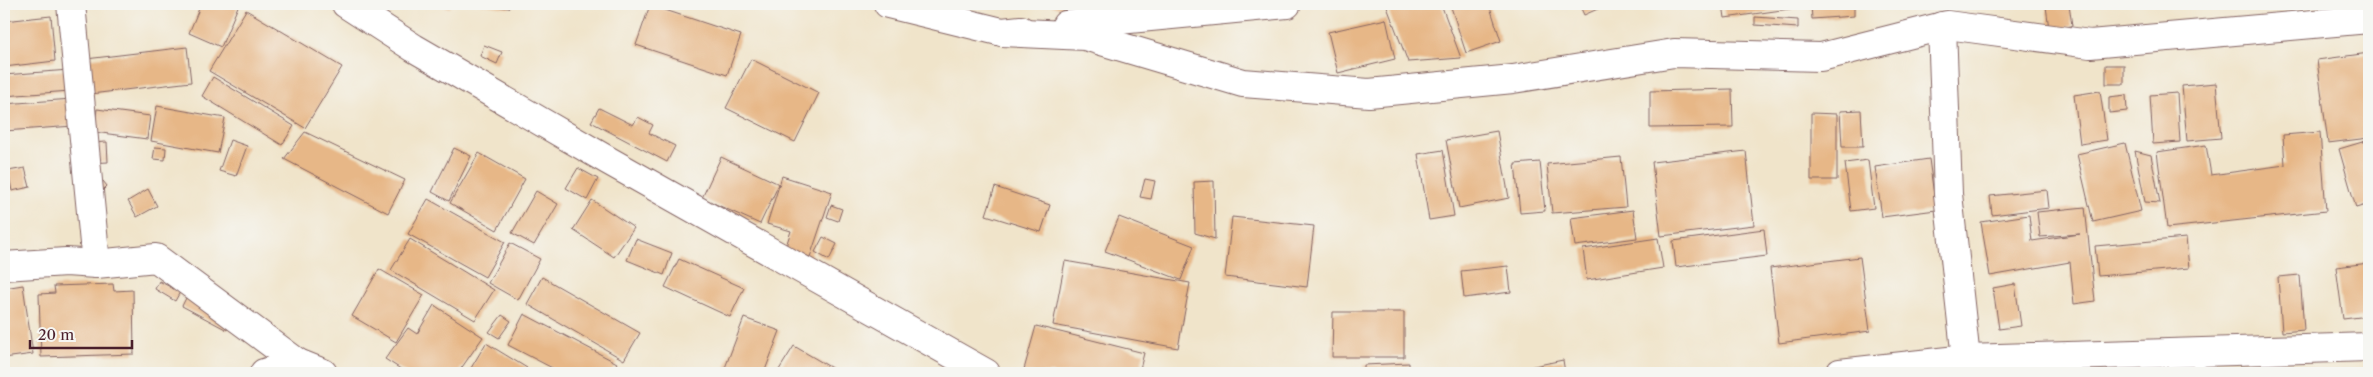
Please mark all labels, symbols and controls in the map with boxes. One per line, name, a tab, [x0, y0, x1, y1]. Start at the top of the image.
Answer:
scale bar	[30, 317, 132, 349]
text: 20 m	[38, 325, 74, 344]

